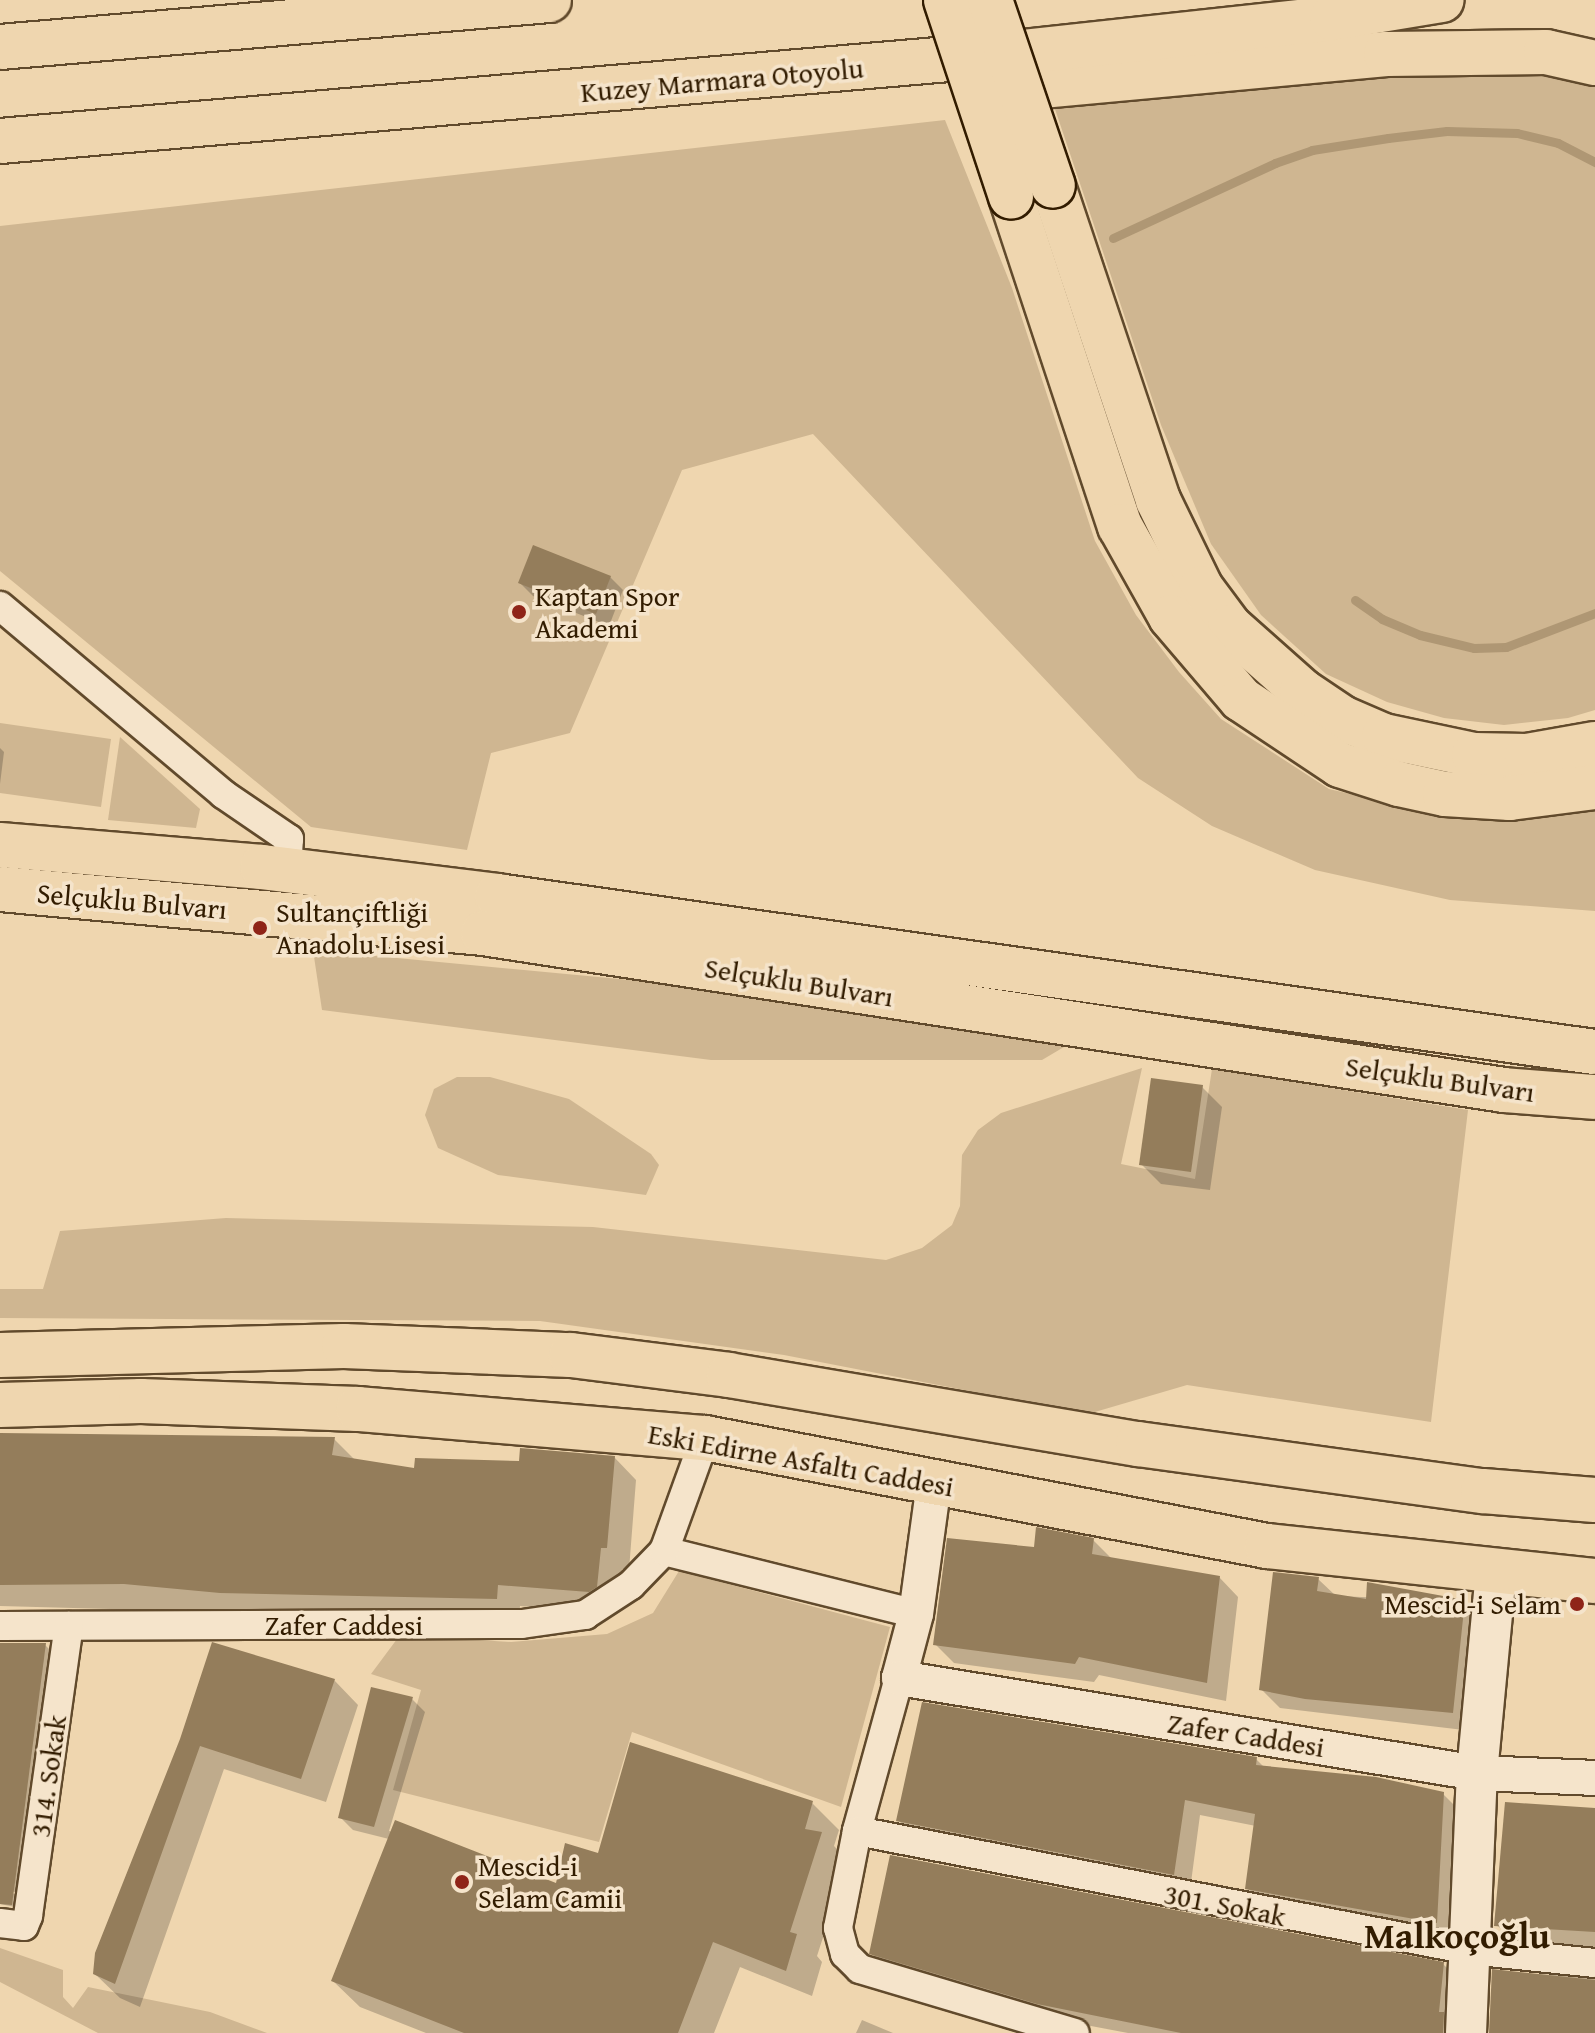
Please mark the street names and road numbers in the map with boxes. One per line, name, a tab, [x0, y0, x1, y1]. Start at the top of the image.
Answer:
street label: Kuzey Marmara Otoyolu	[579, 51, 865, 109]
street label: Selçuklu Bulvarı	[36, 876, 228, 926]
street label: Selçuklu Bulvarı	[702, 951, 896, 1013]
street label: Selçuklu Bulvarı	[1343, 1049, 1537, 1109]
street label: Eski Edirne Asfaltı Caddesi	[646, 1417, 956, 1503]
street label: Zafer Caddesi	[265, 1608, 423, 1642]
street label: Zafer Caddesi	[1165, 1706, 1327, 1764]
street label: 314. Sokak	[23, 1713, 73, 1839]
street label: 301. Sokak	[1161, 1877, 1289, 1933]

